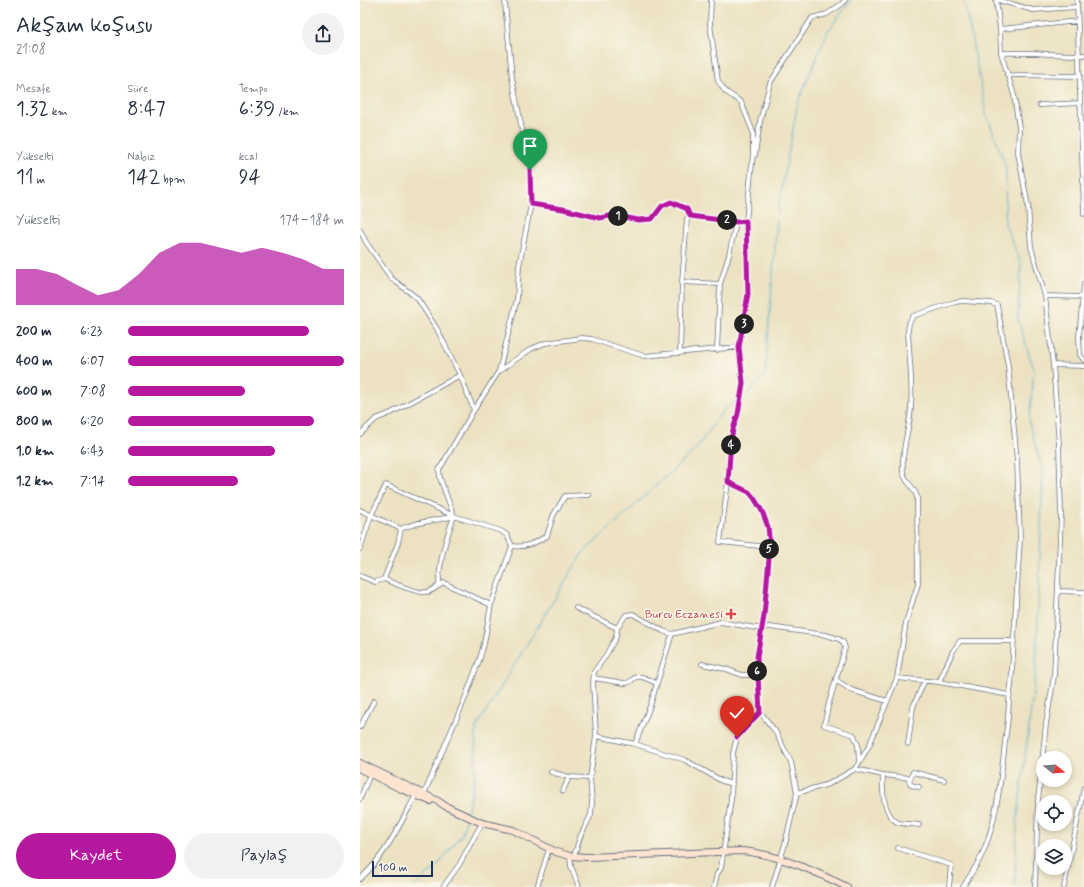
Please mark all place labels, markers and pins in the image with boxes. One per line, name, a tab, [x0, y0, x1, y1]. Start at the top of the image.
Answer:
pin	[513, 129, 547, 170]
pin: 1	[608, 206, 628, 226]
pin: 2	[717, 210, 737, 230]
pin: 3	[734, 314, 754, 334]
pin: 4	[721, 435, 741, 455]
pin: 5	[759, 539, 779, 559]
place label: Burcu Eczanesi	[645, 607, 723, 623]
marker: Burcu Eczanesi	[726, 609, 736, 619]
pin: 6	[747, 661, 767, 681]
pin	[720, 696, 754, 737]

